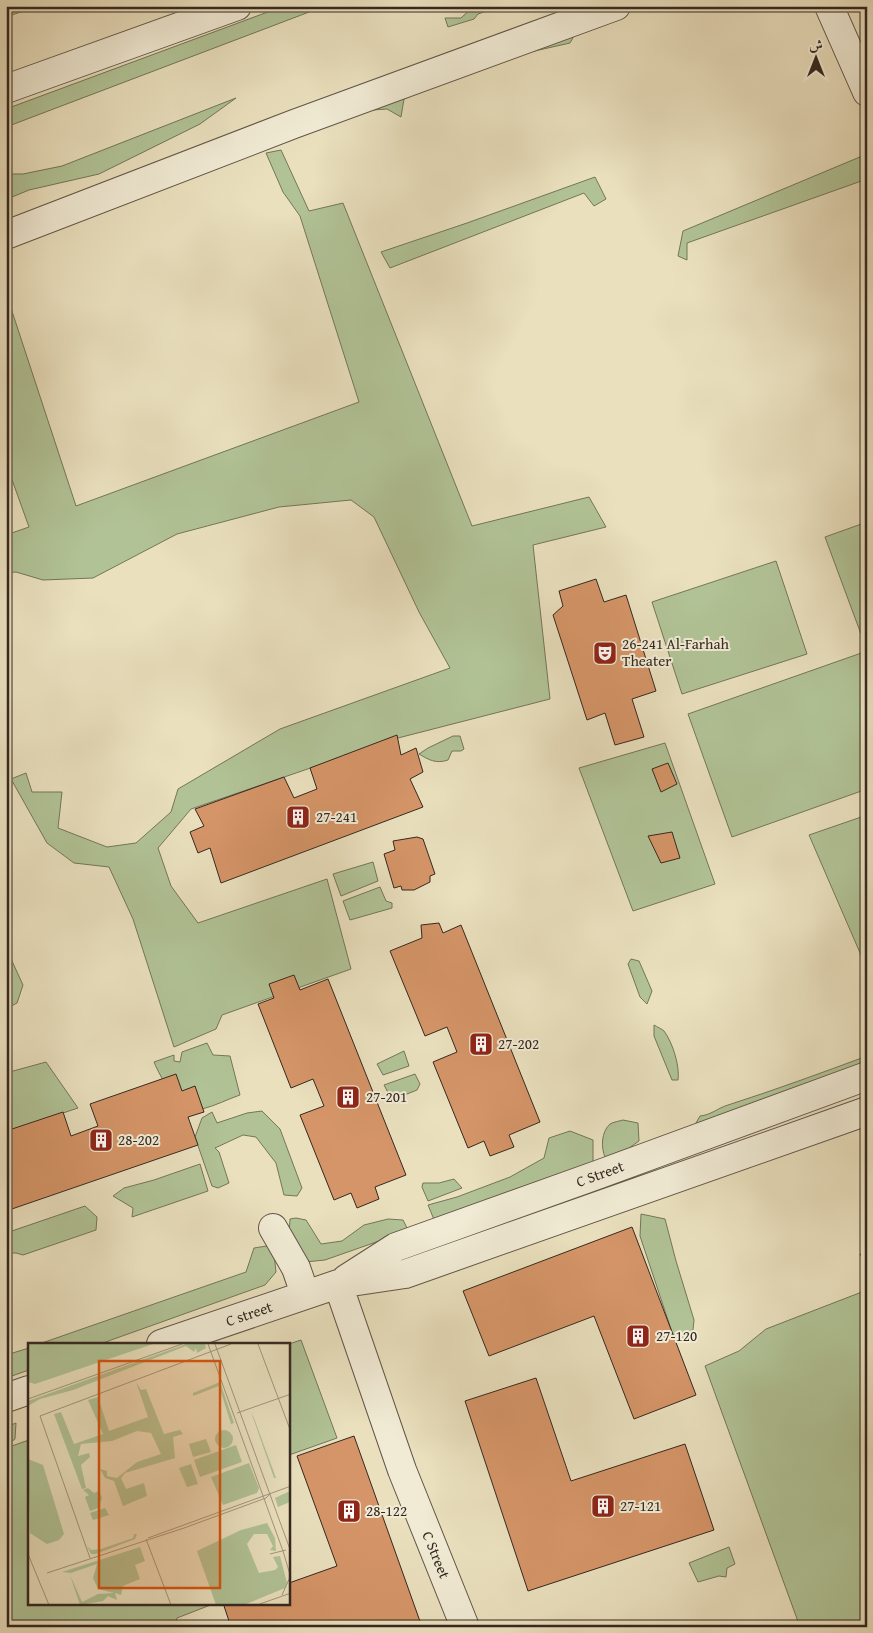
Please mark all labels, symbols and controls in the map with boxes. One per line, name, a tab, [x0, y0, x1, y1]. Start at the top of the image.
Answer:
north arrow	[790, 32, 840, 82]
text: ش	[809, 35, 823, 55]
place label: 26-241 Al-Farhah Theater	[622, 633, 730, 671]
theatre icon: 26-241 Al-Farhah Theater	[592, 640, 618, 666]
building icon: 27-241	[285, 804, 311, 830]
place label: 27-241	[316, 806, 357, 827]
building icon: 27-202	[468, 1031, 494, 1057]
place label: 27-202	[498, 1033, 539, 1054]
building icon: 27-201	[335, 1084, 361, 1110]
place label: 27-201	[366, 1086, 407, 1107]
building icon: 28-202	[88, 1127, 114, 1153]
place label: 28-202	[118, 1129, 159, 1150]
street label: C Street	[573, 1155, 627, 1192]
street label: C street	[223, 1296, 276, 1331]
building icon: 27-120	[625, 1323, 651, 1349]
place label: 27-120	[656, 1325, 697, 1346]
inset map	[28, 1343, 290, 1606]
building icon: 27-121	[590, 1493, 616, 1519]
place label: 27-121	[620, 1495, 661, 1516]
building icon: 28-122	[336, 1498, 362, 1524]
place label: 28-122	[366, 1500, 407, 1521]
street label: C Street	[417, 1528, 456, 1582]

